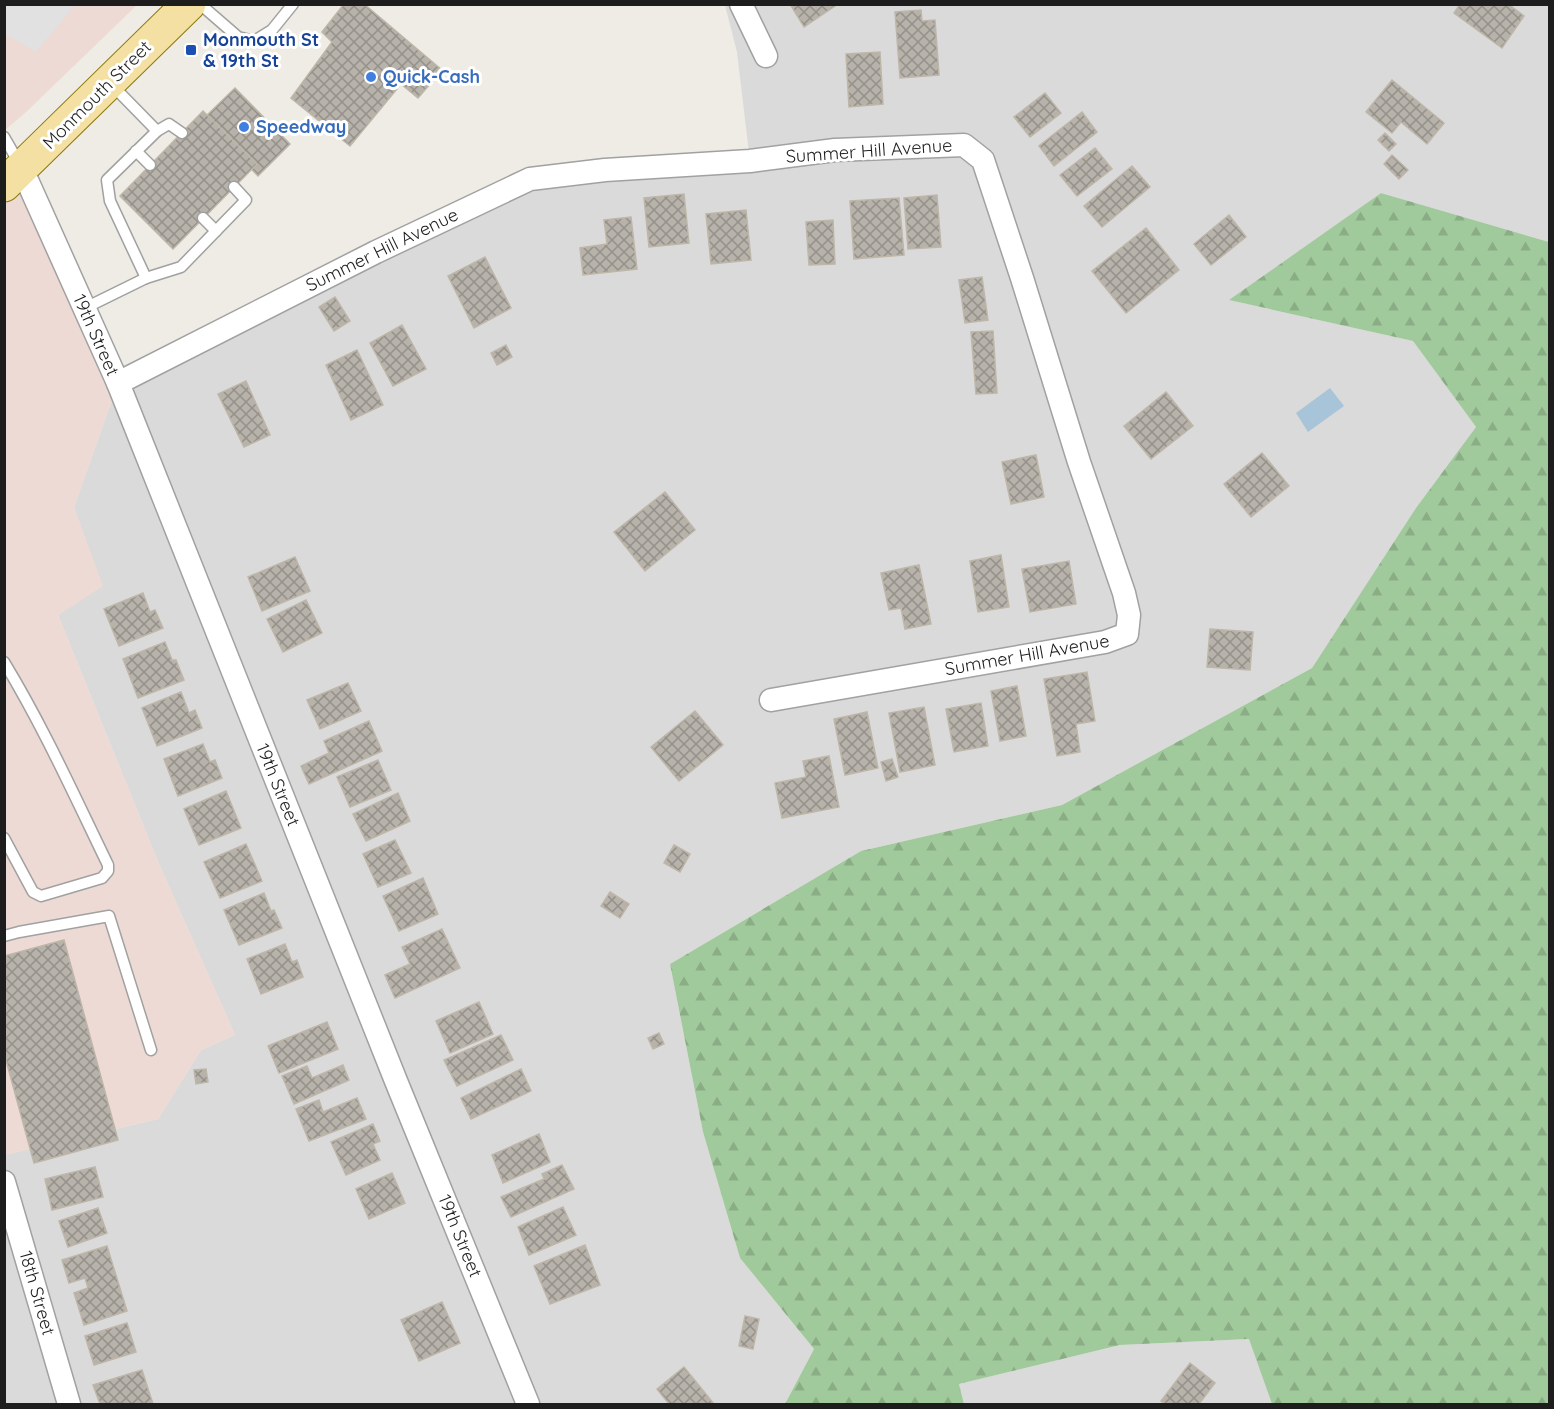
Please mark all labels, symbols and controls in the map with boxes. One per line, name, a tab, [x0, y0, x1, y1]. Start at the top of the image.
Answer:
place label: Monmouth St & 19th St	[203, 28, 319, 72]
street label: Monmouth Street	[38, 36, 156, 154]
marker: Monmouth St & 19th St	[184, 43, 198, 57]
place label: Quick-Cash	[383, 65, 480, 88]
marker: Quick-Cash	[364, 70, 378, 84]
place label: Speedway	[256, 115, 346, 138]
marker: Speedway	[237, 120, 251, 134]
street label: Summer Hill Avenue	[785, 133, 953, 168]
street label: Summer Hill Avenue	[302, 203, 462, 296]
street label: 19th Street	[68, 290, 125, 379]
street label: Summer Hill Avenue	[943, 629, 1111, 680]
street label: 19th Street	[251, 740, 305, 830]
street label: 19th Street	[433, 1191, 487, 1281]
street label: 18th Street	[14, 1248, 61, 1338]

